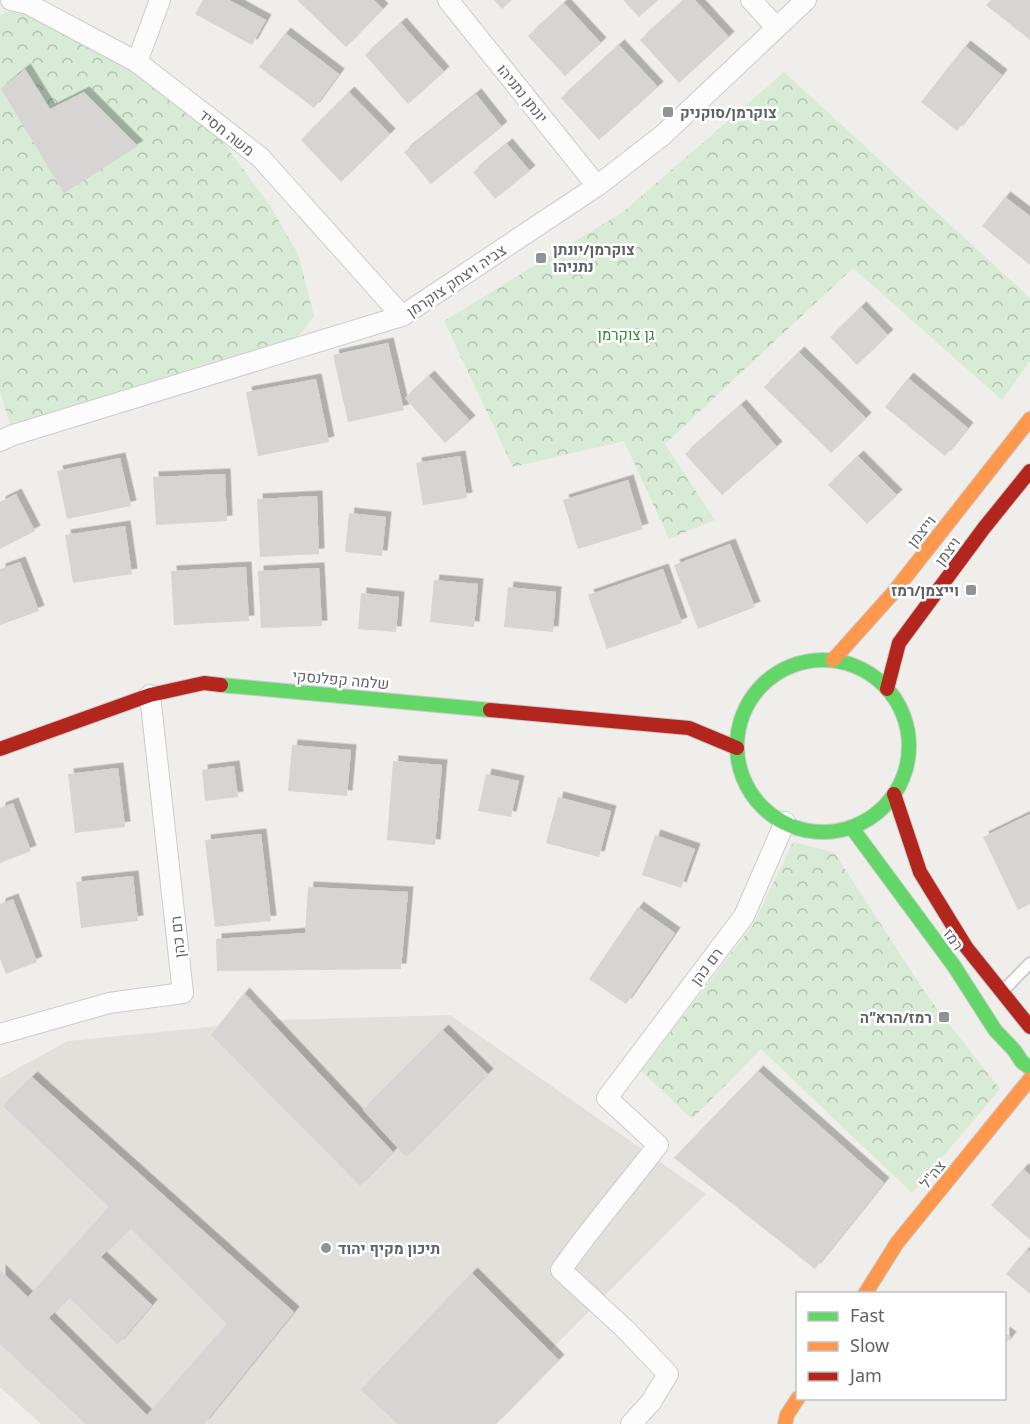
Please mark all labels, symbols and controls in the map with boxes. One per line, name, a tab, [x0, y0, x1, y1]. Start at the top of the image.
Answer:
street label: יונתן נתניהו	[493, 60, 553, 126]
place label: צוקרמן/סוקניק	[680, 102, 777, 122]
street label: משה חסיד	[195, 104, 259, 160]
marker: צוקרמן/סוקניק	[661, 105, 675, 119]
street label: צביה ויצחק צוקרמן	[402, 239, 510, 321]
place label: צוקרמן/יונתן נתניהו	[553, 239, 635, 276]
marker: צוקרמן/יונתן נתניהו	[534, 251, 548, 265]
park label: גן צוקרמן	[597, 324, 655, 344]
street label: וייצמן	[902, 511, 940, 551]
street label: ויצמן	[930, 533, 964, 569]
place label: וייצמן/רמז	[891, 580, 959, 600]
marker: וייצמן/רמז	[964, 583, 978, 597]
street label: שלמה קפלנסקי	[292, 665, 390, 693]
street label: רם כהן	[165, 915, 189, 959]
street label: רמז	[939, 924, 969, 954]
street label: רם כהן	[685, 943, 727, 989]
place label: רמז/הרא״ה	[860, 1007, 932, 1027]
marker: רמז/הרא״ה	[937, 1010, 951, 1024]
street label: צה"ל	[915, 1156, 949, 1192]
place label: תיכון מקיף יהוד	[338, 1238, 440, 1258]
marker: תיכון מקיף יהוד	[319, 1241, 333, 1255]
legend	[796, 1292, 1006, 1400]
text: Fast	[850, 1303, 885, 1327]
text: Slow	[850, 1333, 889, 1357]
text: Jam	[848, 1363, 882, 1387]

